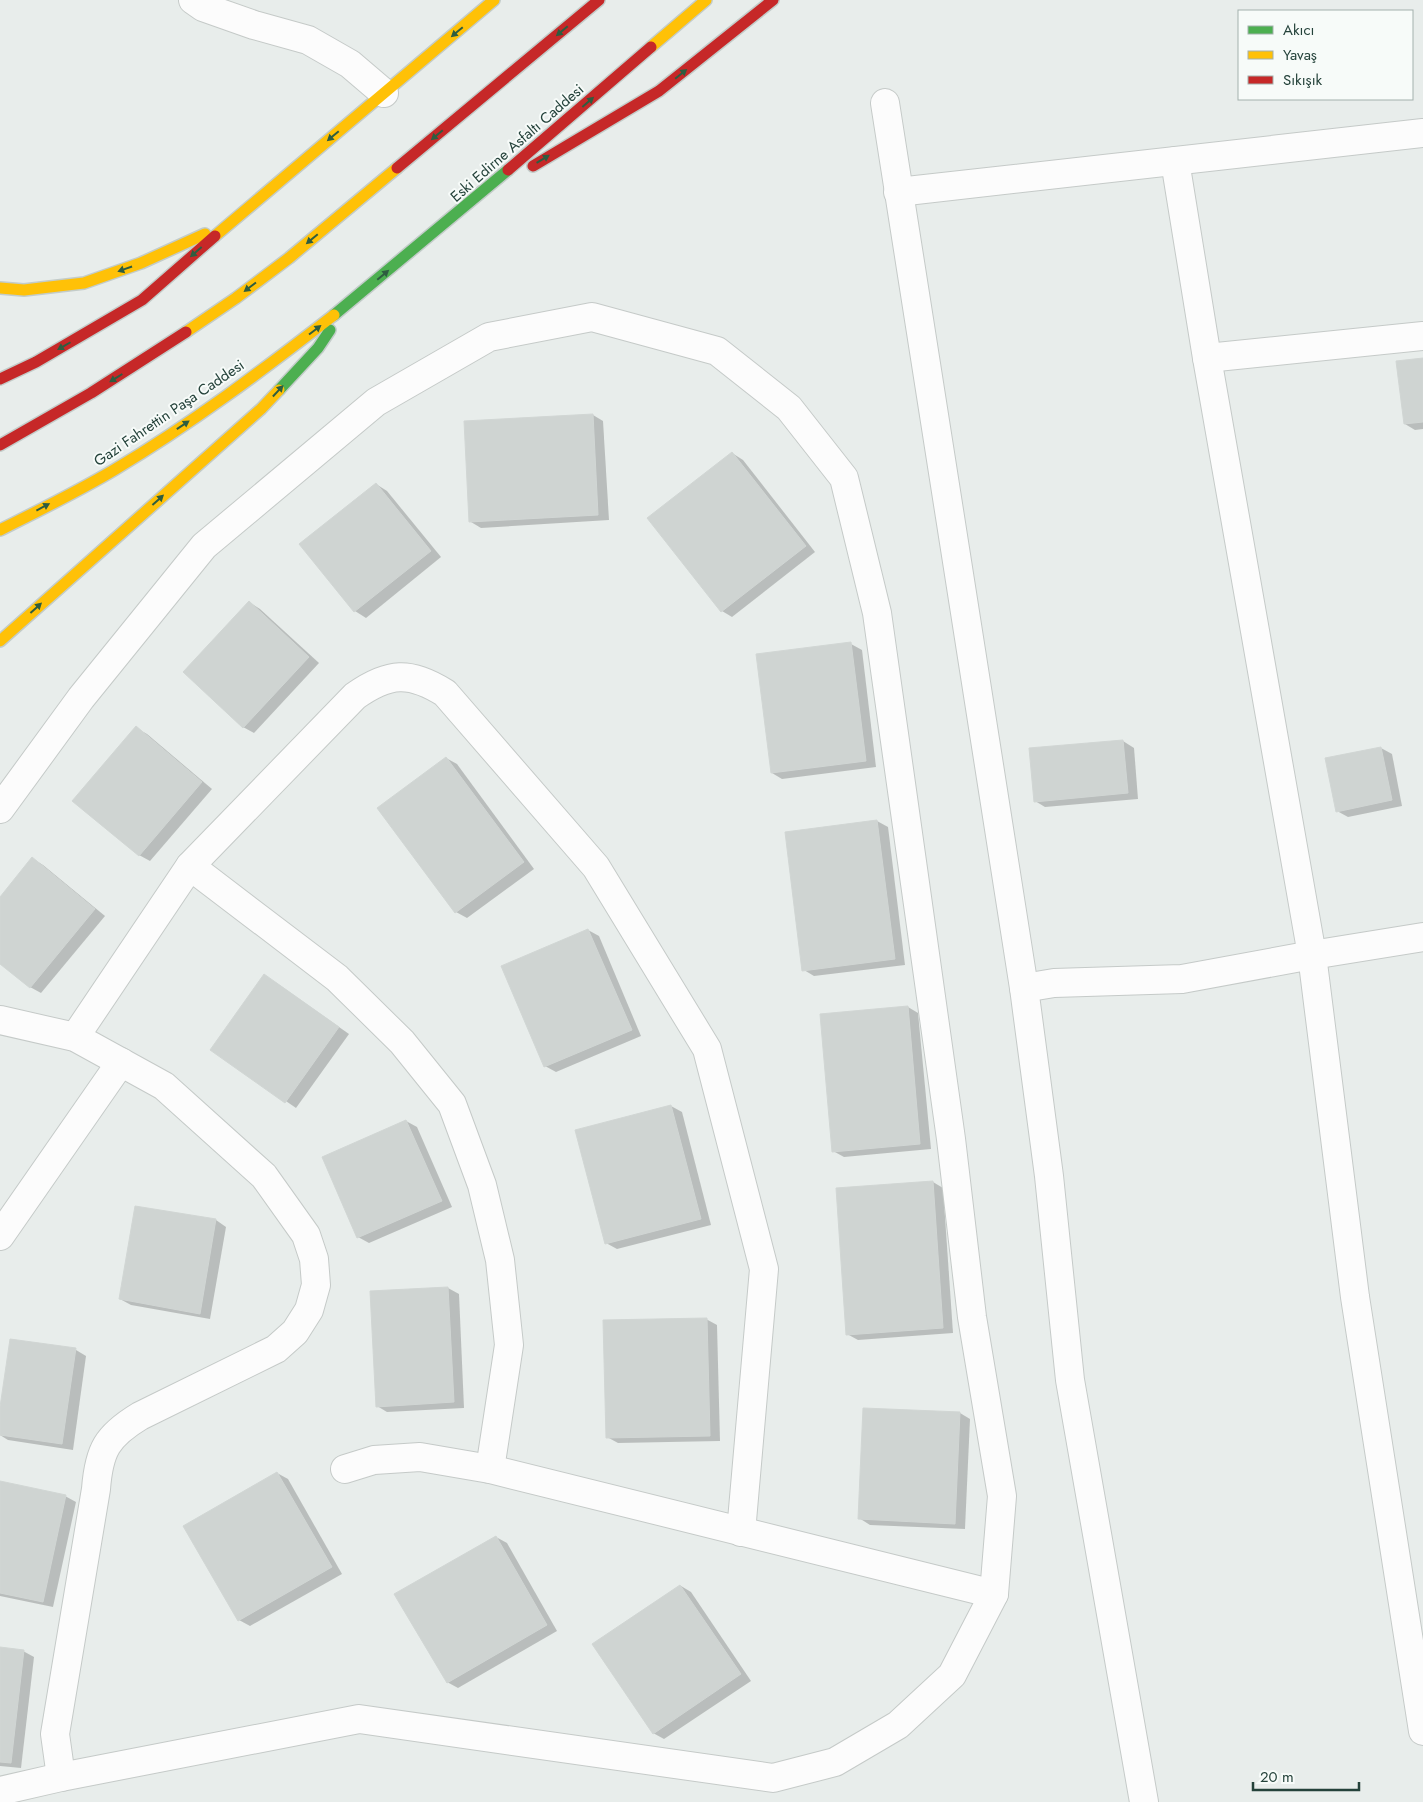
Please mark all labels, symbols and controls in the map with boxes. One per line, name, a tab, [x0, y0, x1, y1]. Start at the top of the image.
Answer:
legend	[1238, 10, 1413, 100]
text: Akıcı	[1283, 19, 1314, 41]
one-way arrow	[451, 26, 464, 37]
one-way arrow	[556, 26, 569, 37]
text: Yavaş	[1283, 44, 1317, 66]
one-way arrow	[674, 68, 687, 79]
text: Sıkışık	[1283, 69, 1323, 91]
street label: Eski Edirne Asfaltı Caddesi	[445, 79, 589, 207]
one-way arrow	[581, 96, 594, 107]
one-way arrow	[431, 130, 444, 141]
one-way arrow	[327, 131, 340, 142]
one-way arrow	[537, 155, 550, 164]
one-way arrow	[306, 233, 318, 244]
one-way arrow	[190, 247, 203, 258]
one-way arrow	[117, 265, 132, 273]
one-way arrow	[376, 270, 389, 281]
one-way arrow	[243, 282, 257, 292]
one-way arrow	[308, 324, 321, 335]
one-way arrow	[58, 341, 71, 350]
street label: Gazi Fahrettin Paşa Caddesi	[89, 354, 249, 472]
one-way arrow	[109, 373, 122, 382]
one-way arrow	[272, 385, 284, 397]
one-way arrow	[176, 420, 190, 430]
one-way arrow	[151, 495, 164, 506]
one-way arrow	[37, 503, 50, 512]
one-way arrow	[30, 602, 42, 614]
scale bar	[1253, 1760, 1359, 1792]
text: 20 m	[1260, 1766, 1294, 1788]

